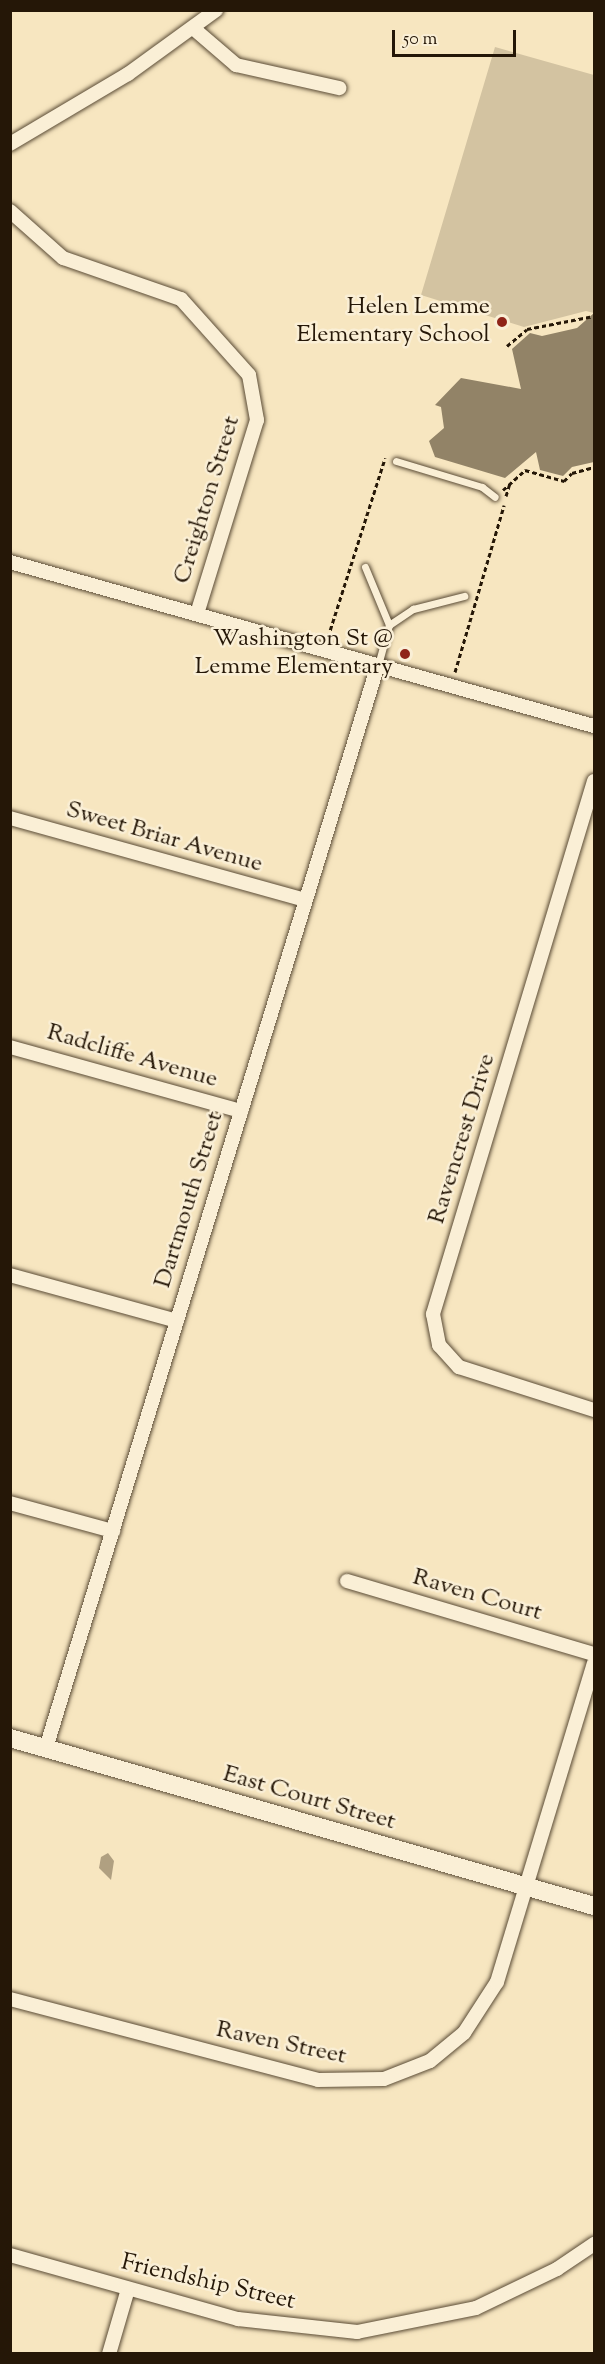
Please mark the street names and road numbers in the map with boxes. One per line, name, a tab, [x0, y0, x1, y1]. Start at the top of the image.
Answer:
street label: Creighton Street	[169, 413, 247, 587]
street label: Sweet Briar Avenue	[62, 796, 266, 880]
street label: Radcliffe Avenue	[43, 1019, 221, 1095]
street label: Ravencrest Drive	[423, 1050, 503, 1228]
street label: Dartmouth Street	[149, 1108, 231, 1292]
street label: Raven Court	[409, 1564, 545, 1628]
street label: East Court Street	[219, 1761, 399, 1837]
street label: Raven Street	[213, 2016, 349, 2072]
street label: Friendship Street	[118, 2249, 298, 2317]

